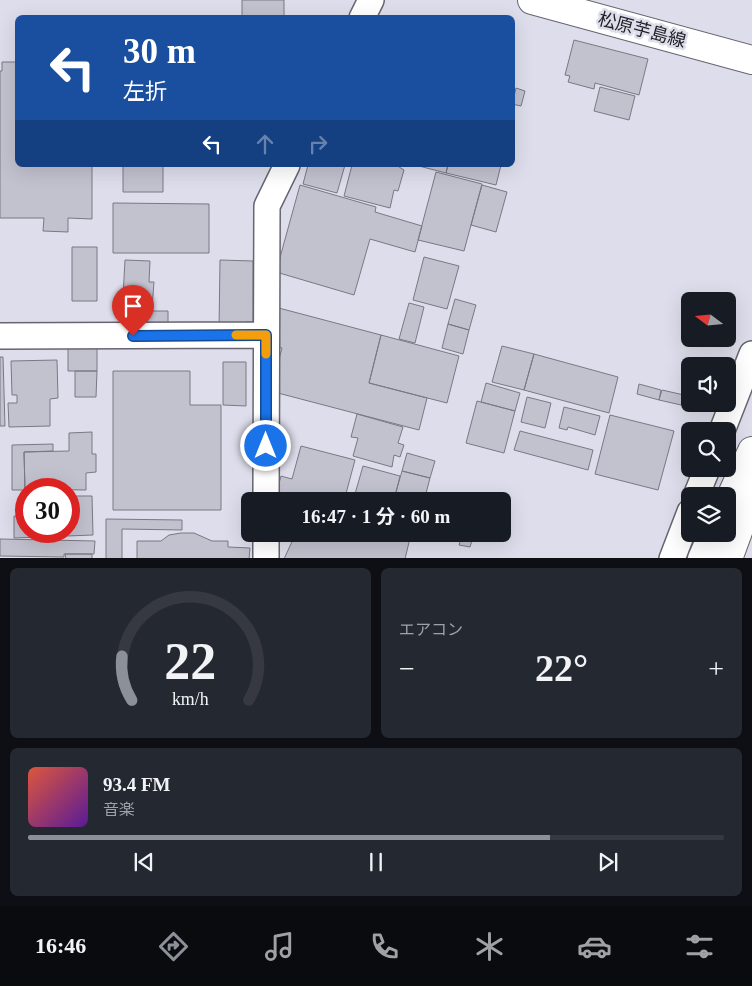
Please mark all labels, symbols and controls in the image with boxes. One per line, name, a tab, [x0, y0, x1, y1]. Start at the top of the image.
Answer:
street label: 松原芋島線	[596, 9, 688, 51]
text: 30 m	[123, 32, 196, 71]
icon: left	[40, 35, 105, 100]
text: 左折	[123, 79, 167, 104]
icon: left	[198, 130, 226, 158]
icon: ahead	[251, 130, 279, 158]
icon: right	[304, 130, 332, 158]
pin	[112, 285, 154, 336]
icon: arrive	[119, 292, 147, 320]
north arrow	[681, 292, 736, 348]
map controls	[681, 292, 736, 542]
button: sound	[681, 357, 736, 412]
position arrow	[239, 419, 291, 471]
button: search	[681, 422, 736, 477]
speed limit sign: 30	[15, 478, 80, 543]
button: layers	[681, 487, 736, 542]
text: 16:47 · 1 分 · 60 m	[302, 506, 450, 527]
text: エアコン	[399, 621, 463, 638]
text: 22	[165, 633, 217, 690]
text: 22°	[535, 647, 588, 689]
text: −	[399, 653, 415, 684]
text: +	[708, 653, 724, 684]
text: km/h	[172, 689, 209, 709]
text: 93.4 FM	[103, 774, 171, 795]
text: 音楽	[103, 801, 135, 818]
icon: previous	[130, 848, 158, 876]
icon: pause	[362, 848, 390, 876]
icon: next	[594, 848, 622, 876]
icon: directions	[156, 929, 191, 964]
icon: music	[262, 929, 297, 964]
icon: phone	[367, 929, 402, 964]
icon: climate	[472, 929, 507, 964]
icon: car	[577, 929, 612, 964]
icon: filters	[682, 929, 717, 964]
text: 16:46	[35, 933, 86, 958]

